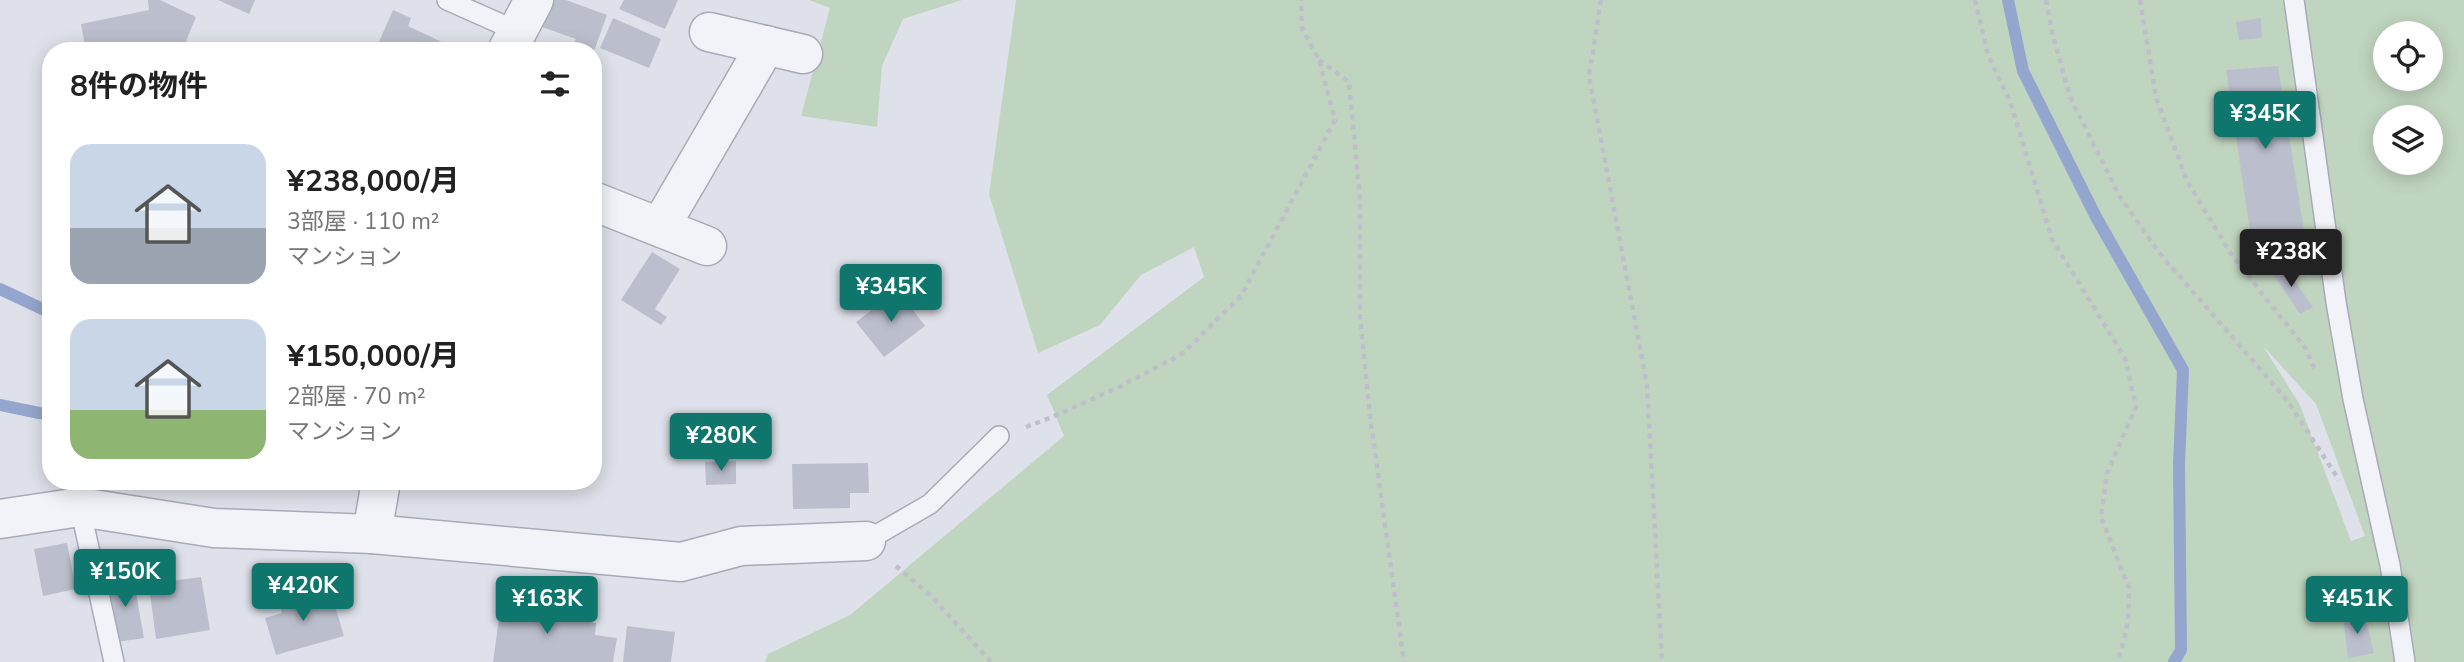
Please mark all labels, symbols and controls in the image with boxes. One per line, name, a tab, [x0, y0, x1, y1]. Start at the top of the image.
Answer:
map controls	[2373, 21, 2443, 175]
button: locate	[2373, 21, 2443, 91]
icon: filters	[536, 65, 574, 103]
text: 8件の物件	[70, 66, 208, 107]
pin: ¥345K	[2216, 92, 2314, 151]
text: ¥345K	[2230, 98, 2300, 129]
button: layers	[2373, 105, 2443, 175]
text: ¥238,000/月	[287, 161, 460, 202]
icon: home	[126, 172, 210, 256]
text: 3部屋 · 110 m²	[287, 206, 440, 237]
pin: ¥238K	[2242, 230, 2340, 289]
text: ¥238K	[2256, 236, 2326, 267]
text: マンション	[287, 241, 402, 272]
pin: ¥345K	[842, 264, 940, 324]
text: ¥345K	[856, 271, 926, 302]
text: ¥150,000/月	[287, 336, 460, 377]
icon: home	[126, 347, 210, 431]
text: 2部屋 · 70 m²	[287, 381, 426, 412]
pin: ¥280K	[672, 414, 770, 473]
text: マンション	[287, 416, 402, 447]
text: ¥280K	[686, 420, 756, 451]
pin: ¥150K	[76, 550, 174, 609]
text: ¥150K	[90, 556, 160, 587]
pin: ¥420K	[254, 564, 352, 623]
text: ¥420K	[268, 570, 338, 601]
pin: ¥163K	[498, 576, 596, 636]
pin: ¥451K	[2308, 576, 2406, 636]
text: ¥163K	[512, 583, 582, 614]
text: ¥451K	[2322, 583, 2392, 614]

